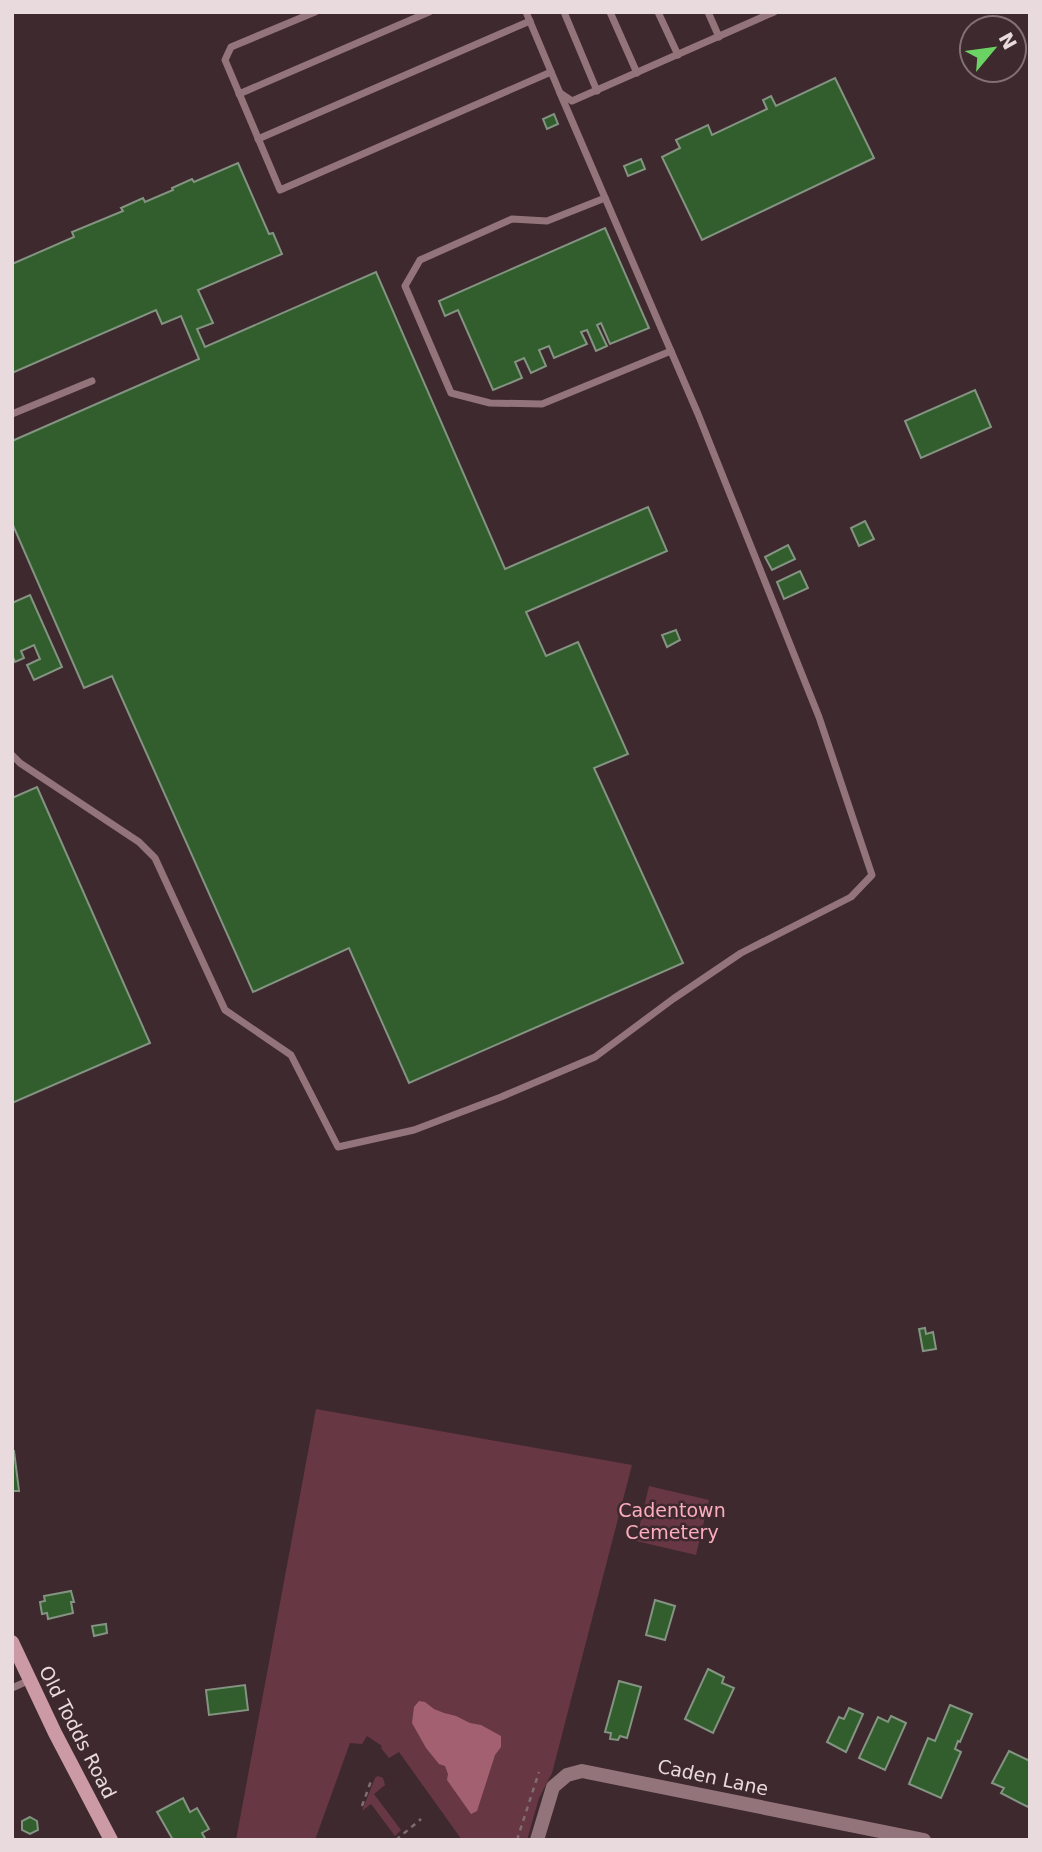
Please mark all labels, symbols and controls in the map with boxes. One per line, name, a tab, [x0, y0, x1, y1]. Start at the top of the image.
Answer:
north arrow	[958, 14, 1028, 84]
text: N	[994, 28, 1021, 53]
park label: Cadentown Cemetery	[618, 1499, 726, 1543]
street label: Old Todds Road	[35, 1662, 121, 1802]
street label: Caden Lane	[656, 1755, 770, 1799]

